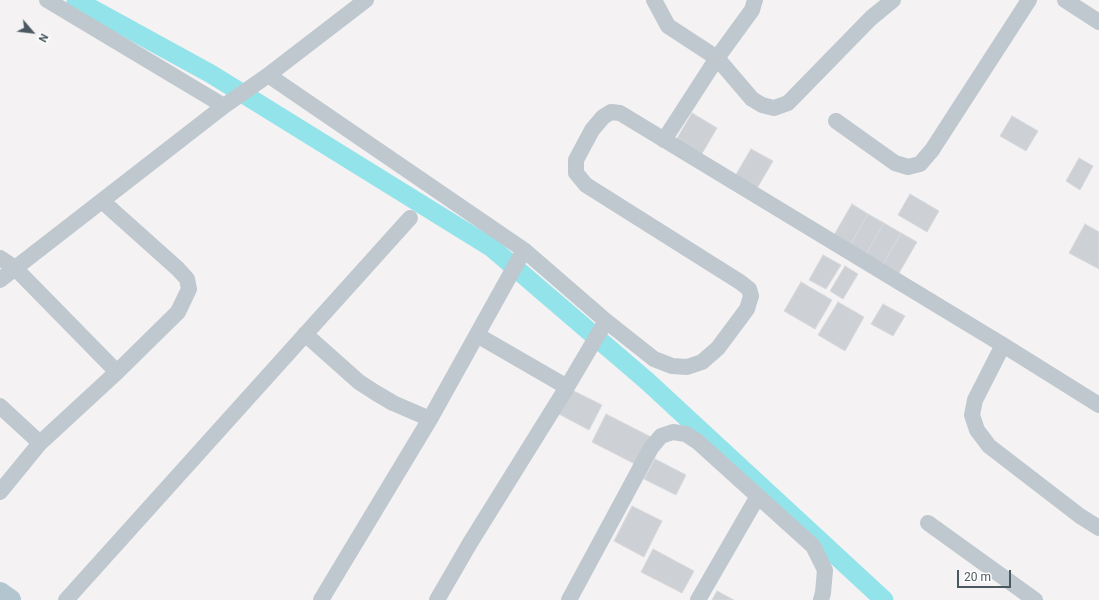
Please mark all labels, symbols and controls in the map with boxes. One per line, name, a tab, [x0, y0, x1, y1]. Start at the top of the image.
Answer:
north arrow	[12, 12, 52, 52]
text: N	[35, 31, 51, 44]
scale bar	[959, 562, 1013, 588]
text: 20 m	[964, 570, 991, 584]

